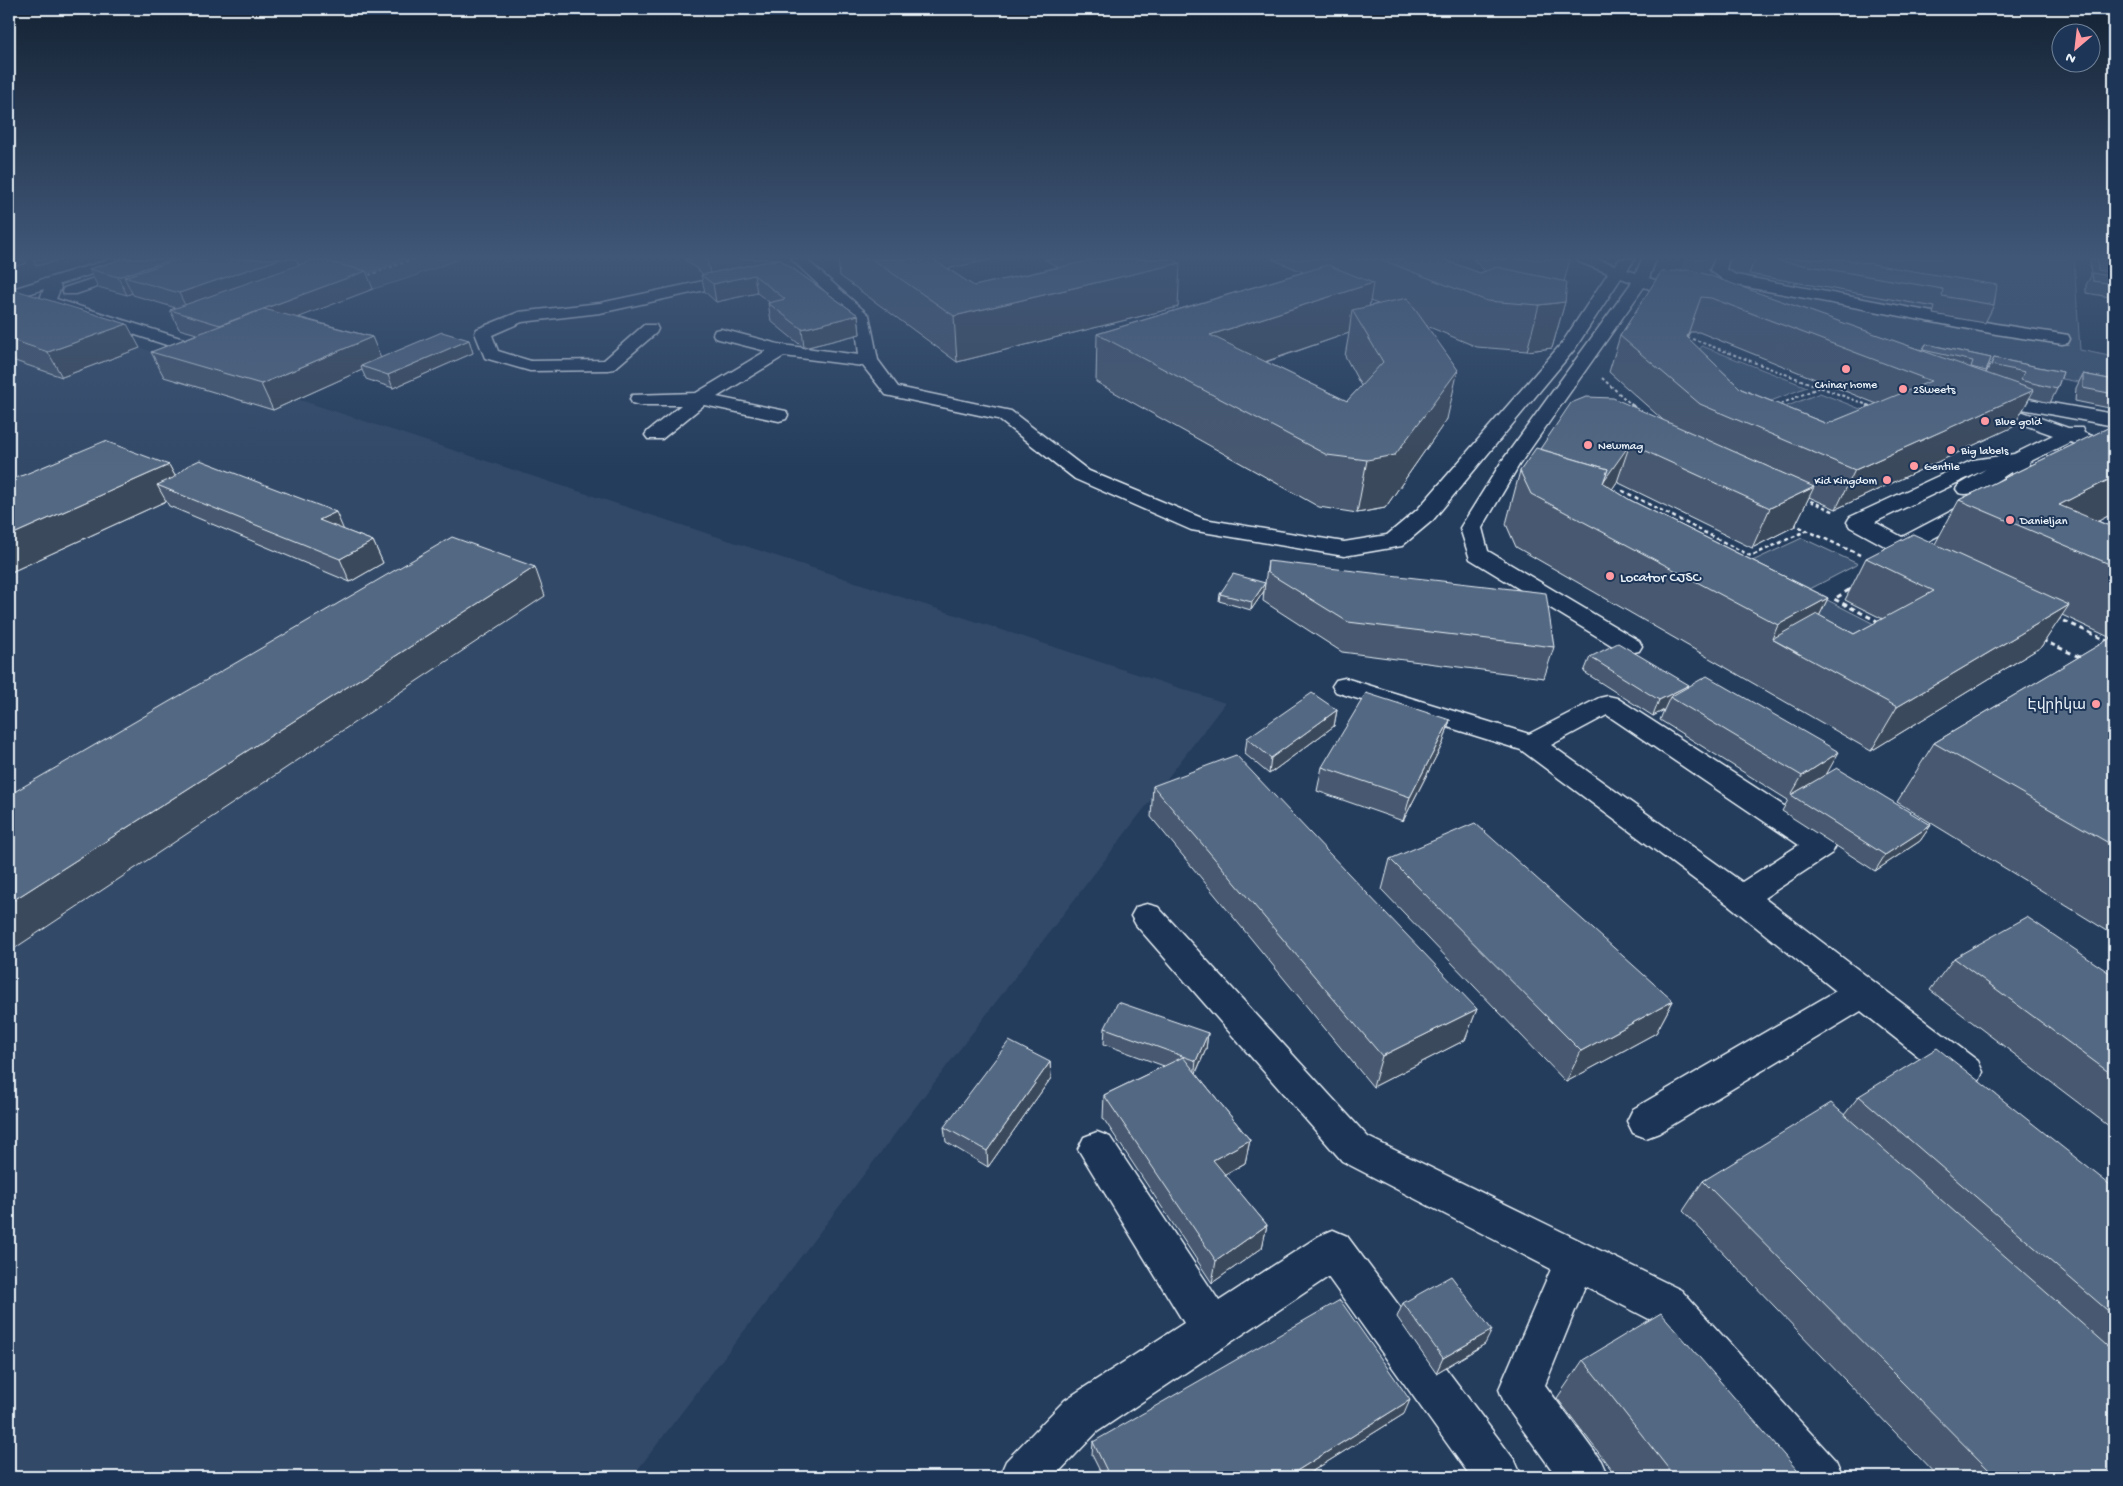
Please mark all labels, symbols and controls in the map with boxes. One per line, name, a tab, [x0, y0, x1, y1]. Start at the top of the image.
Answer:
north arrow	[2050, 22, 2100, 72]
text: N	[2063, 48, 2079, 67]
marker: Chinar home	[1840, 363, 1852, 375]
place label: Chinar home	[1815, 379, 1878, 393]
marker: 2Sweets	[1897, 383, 1909, 395]
place label: 2Sweets	[1913, 384, 1956, 398]
marker: Blue gold	[1979, 415, 1991, 427]
place label: Blue gold	[1994, 416, 2042, 430]
marker: Newmag	[1582, 439, 1594, 451]
place label: Newmag	[1598, 440, 1644, 454]
marker: Big labels	[1945, 444, 1957, 456]
place label: Big labels	[1960, 445, 2009, 459]
marker: Gentile	[1908, 460, 1920, 472]
place label: Gentile	[1924, 461, 1961, 475]
marker: Kid Kingdom	[1881, 474, 1893, 486]
place label: Kid Kingdom	[1814, 475, 1877, 489]
marker: Danieljan	[2004, 514, 2016, 526]
place label: Danieljan	[2019, 515, 2068, 529]
place label: Locator CJSC	[1620, 569, 1702, 587]
marker: Locator CJSC	[1604, 570, 1616, 582]
place label: Էվրիկա	[2027, 697, 2086, 715]
marker: Էվրիկա	[2090, 698, 2102, 710]

